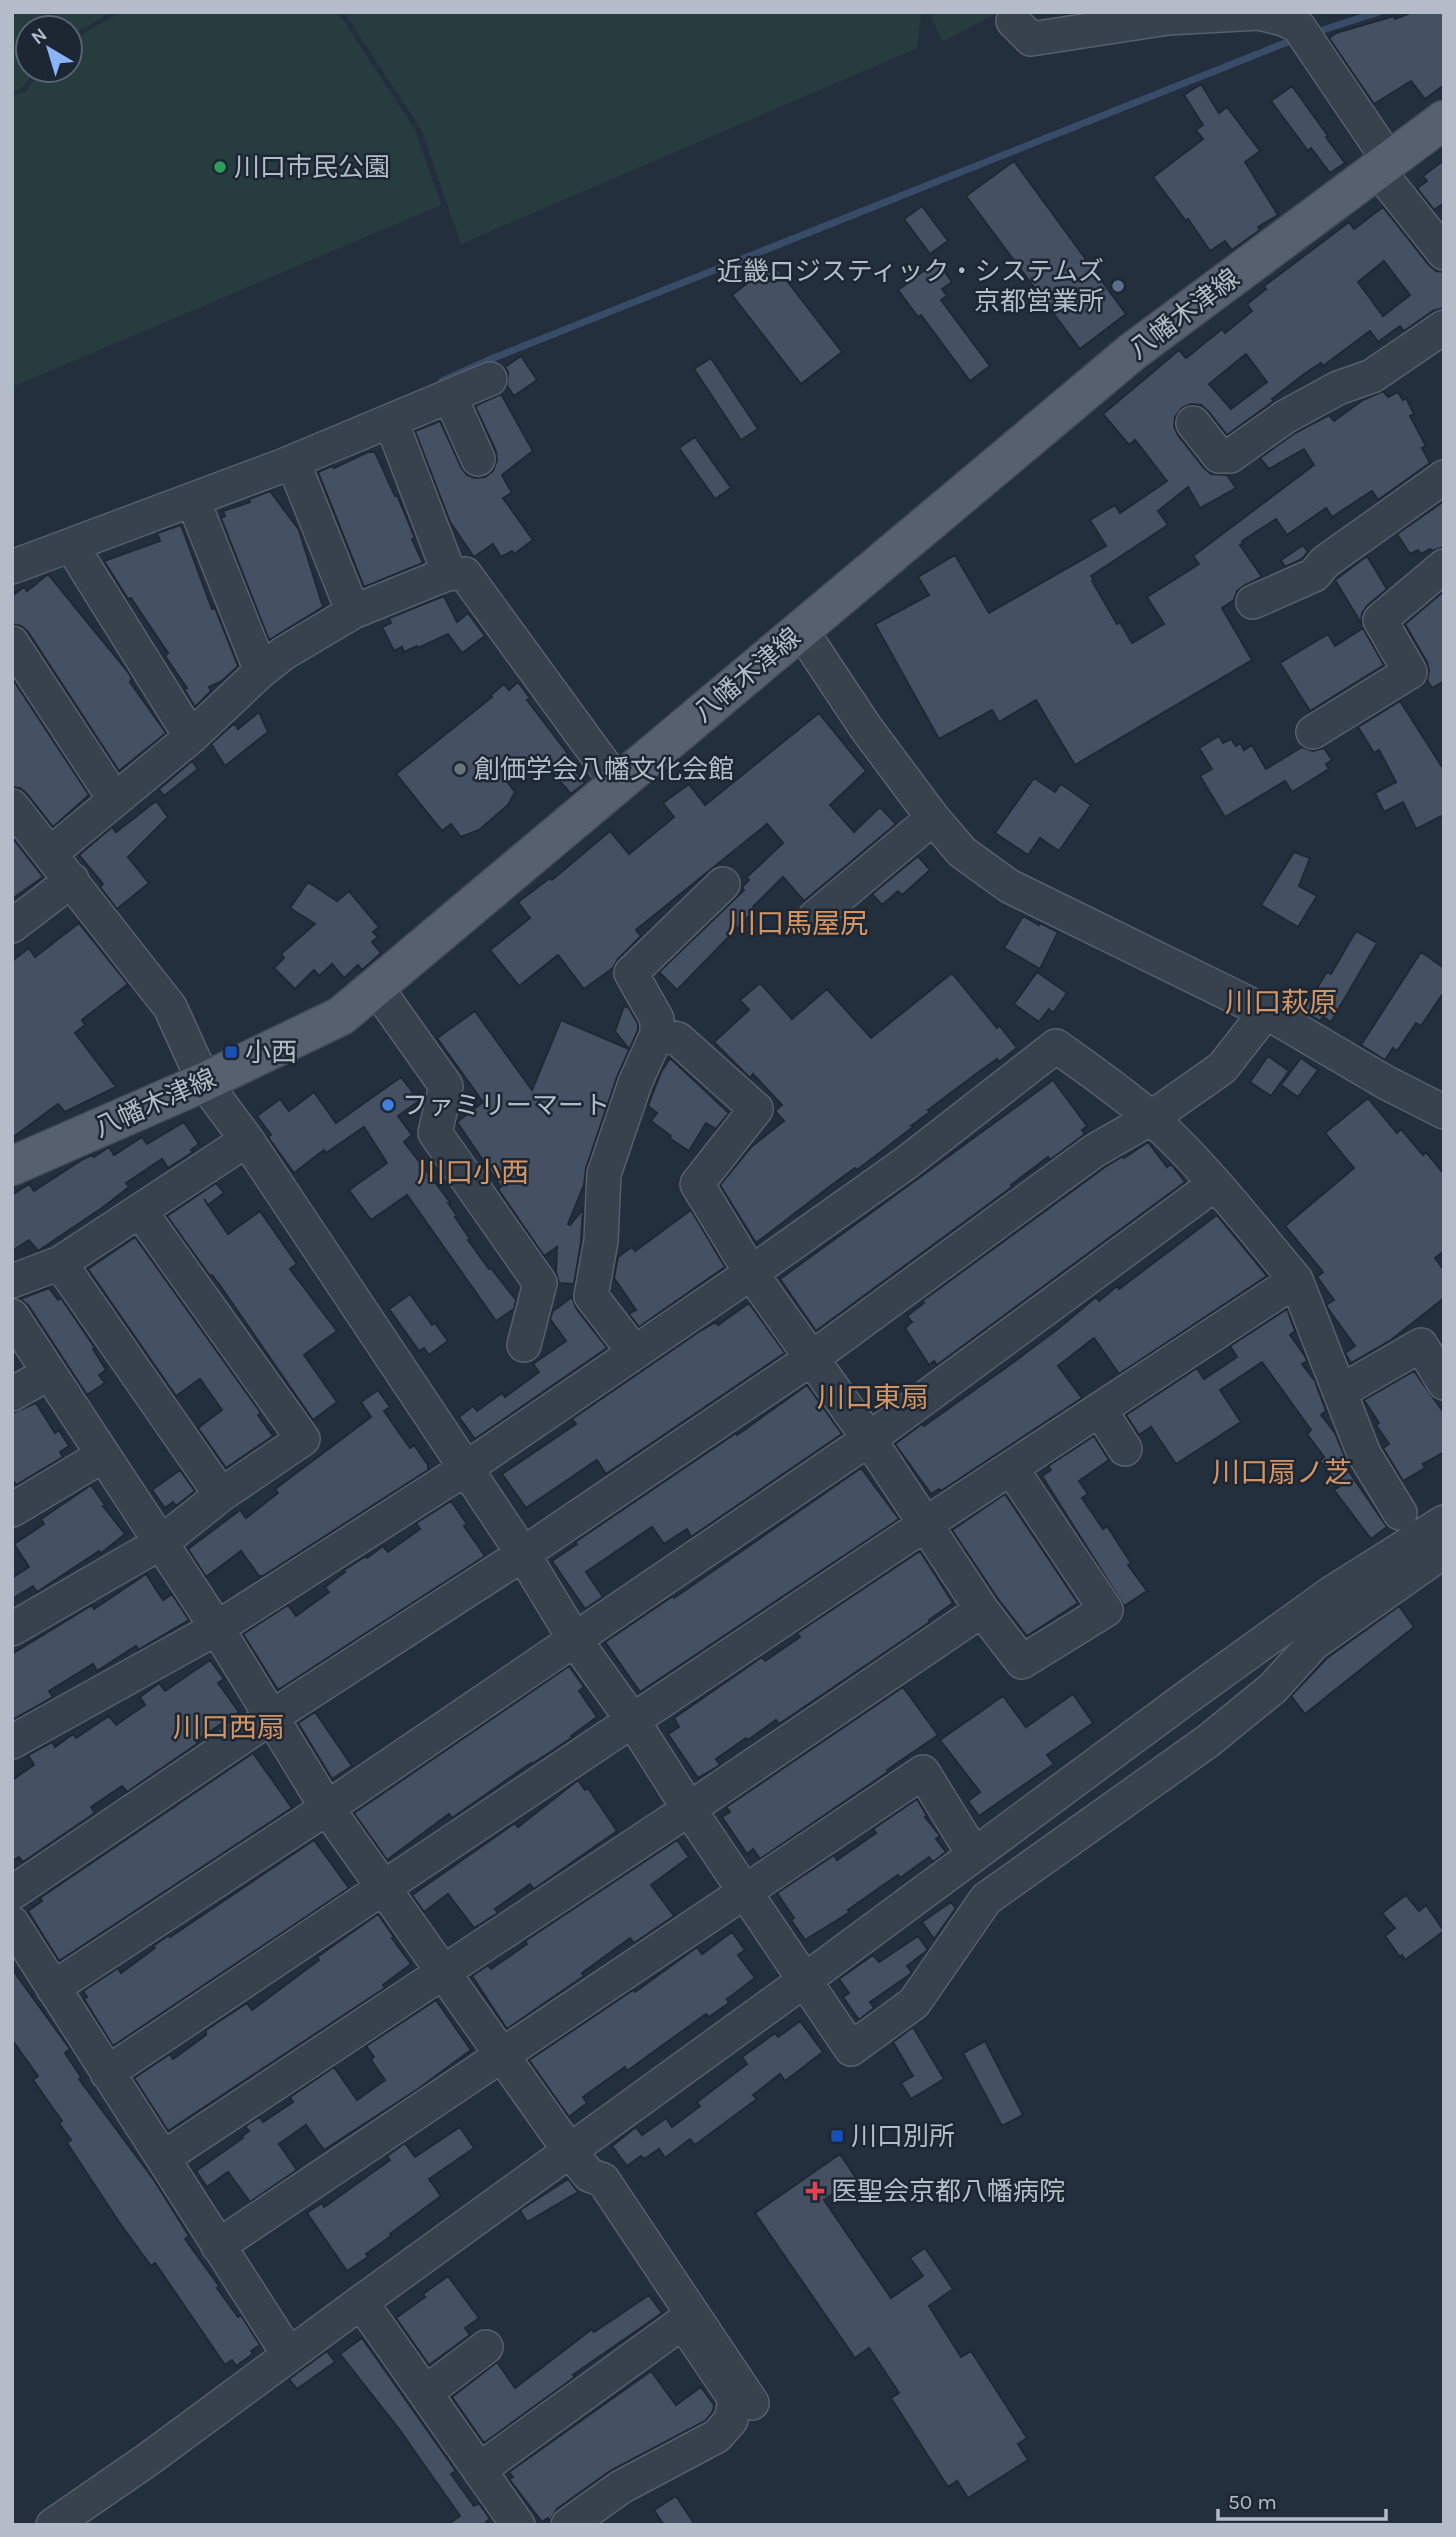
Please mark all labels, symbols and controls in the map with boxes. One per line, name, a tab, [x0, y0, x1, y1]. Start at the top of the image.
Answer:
north arrow	[14, 14, 84, 84]
text: N	[27, 24, 51, 49]
place label: 川口市民公園	[234, 152, 390, 183]
marker: 川口市民公園	[212, 159, 228, 175]
place label: 近畿ロジスティック・システムズ 京都営業所	[717, 256, 1104, 317]
street label: 八幡木津線	[1123, 262, 1245, 366]
marker: 近畿ロジスティック・システムズ 京都営業所	[1110, 278, 1126, 294]
street label: 八幡木津線	[687, 621, 807, 729]
place label: 創価学会八幡文化会館	[474, 754, 734, 785]
marker: 創価学会八幡文化会館	[452, 761, 468, 777]
district label: 川口馬屋尻	[728, 907, 868, 940]
district label: 川口萩原	[1225, 986, 1337, 1019]
place label: 小西	[245, 1037, 297, 1068]
marker: 小西	[223, 1044, 239, 1060]
street label: 八幡木津線	[89, 1062, 221, 1144]
place label: ファミリーマート	[402, 1090, 610, 1121]
marker: ファミリーマート	[380, 1097, 396, 1113]
district label: 川口小西	[417, 1156, 529, 1189]
district label: 川口東扇	[817, 1381, 929, 1414]
district label: 川口扇ノ芝	[1212, 1456, 1352, 1489]
district label: 川口西扇	[173, 1711, 285, 1744]
place label: 川口別所	[851, 2121, 955, 2152]
marker: 川口別所	[829, 2128, 845, 2144]
place label: 医聖会京都八幡病院	[831, 2176, 1065, 2207]
marker: 医聖会京都八幡病院	[805, 2181, 825, 2201]
scale bar	[1218, 2478, 1386, 2522]
text: 50 m	[1228, 2490, 1277, 2514]

